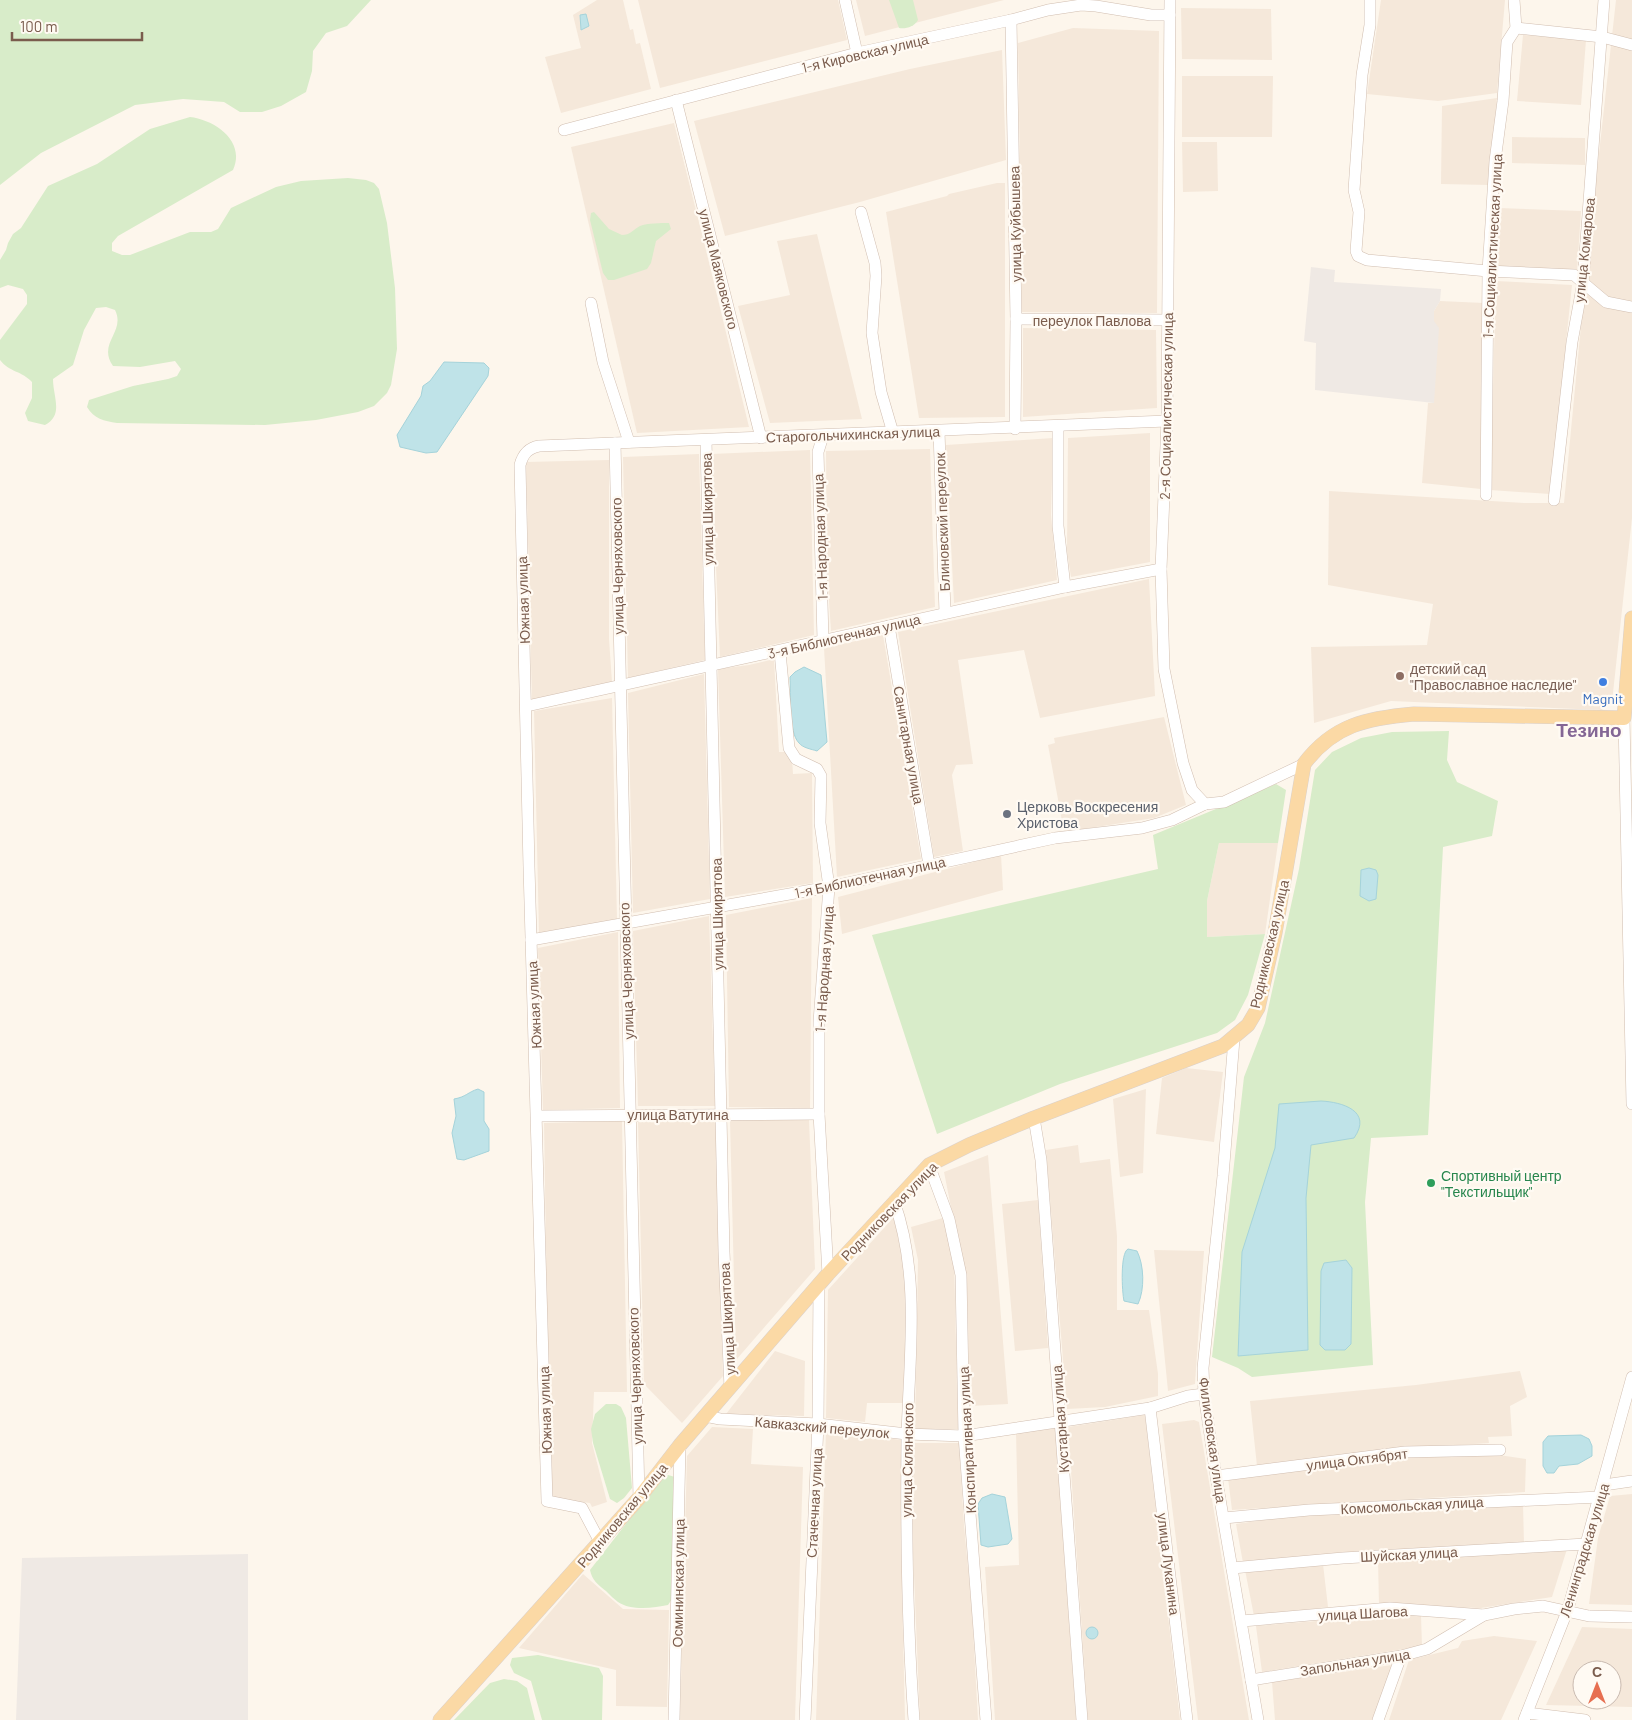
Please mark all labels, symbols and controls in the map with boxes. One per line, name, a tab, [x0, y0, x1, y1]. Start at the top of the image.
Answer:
scale bar	[12, 10, 142, 42]
text: 100 m	[20, 17, 58, 35]
street label: 1-я Кировская улица	[800, 30, 930, 76]
street label: 1-я Социалистическая улица	[1479, 153, 1505, 339]
street label: улица Куйбышева	[1005, 165, 1025, 282]
street label: улица Комарова	[1570, 197, 1598, 303]
street label: улица Маяковского	[696, 207, 742, 331]
street label: переулок Павлова	[1033, 312, 1152, 329]
street label: 2-я Социалистическая улица	[1156, 312, 1176, 500]
street label: Старогольчихинская улица	[766, 422, 941, 446]
street label: Блиновский переулок	[931, 451, 953, 592]
street label: улица Шкирятова	[698, 452, 716, 565]
street label: 1-я Народная улица	[809, 473, 831, 601]
street label: улица Черняховского	[607, 497, 627, 635]
street label: Южная улица	[513, 556, 533, 644]
street label: 3-я Библиотечная улица	[766, 610, 922, 662]
place label: детский сад "Православное наследие"	[1410, 660, 1577, 693]
marker: детский сад "Православное наследие"	[1394, 670, 1406, 682]
marker: Magnit	[1597, 676, 1609, 688]
street label: Санитарная улица	[890, 685, 928, 806]
place label: Magnit	[1583, 690, 1623, 707]
district label: Тезино	[1556, 718, 1622, 741]
place label: Церковь Воскресения Христова	[1017, 798, 1158, 831]
marker: Церковь Воскресения Христова	[1001, 808, 1013, 820]
street label: 1-я Библиотечная улица	[793, 853, 947, 901]
street label: улица Шкирятова	[708, 857, 726, 970]
street label: Родниковская улица	[1246, 878, 1292, 1010]
street label: улица Черняховского	[615, 902, 637, 1040]
street label: 1-я Народная улица	[811, 905, 837, 1033]
street label: Южная улица	[523, 960, 545, 1049]
street label: улица Ватутина	[627, 1106, 729, 1123]
street label: Родниковская улица	[837, 1158, 941, 1264]
place label: Спортивный центр "Текстильщик"	[1441, 1167, 1562, 1200]
marker: Спортивный центр "Текстильщик"	[1425, 1177, 1437, 1189]
street label: улица Шкирятова	[716, 1262, 738, 1376]
street label: улица Черняховского	[624, 1307, 646, 1445]
street label: Кустарная улица	[1048, 1364, 1072, 1474]
street label: Южная улица	[535, 1366, 555, 1454]
street label: Конспиративная улица	[955, 1366, 979, 1514]
street label: Филисовская улица	[1196, 1376, 1230, 1504]
street label: улица Склянского	[897, 1402, 917, 1518]
street label: Кавказский переулок	[754, 1413, 891, 1441]
street label: улица Октябрят	[1305, 1444, 1409, 1474]
street label: Стачечная улица	[803, 1447, 825, 1558]
street label: Родниковская улица	[573, 1459, 671, 1571]
street label: Ленинградская улица	[1556, 1481, 1613, 1619]
street label: Комсомольская улица	[1340, 1493, 1484, 1517]
street label: улица Луканина	[1154, 1512, 1184, 1616]
street label: Осмининская улица	[668, 1518, 688, 1647]
street label: Шуйская улица	[1360, 1543, 1458, 1565]
street label: улица Шагова	[1318, 1602, 1408, 1624]
street label: Запольная улица	[1299, 1645, 1411, 1679]
north arrow	[1572, 1660, 1622, 1710]
text: С	[1592, 1663, 1602, 1680]

